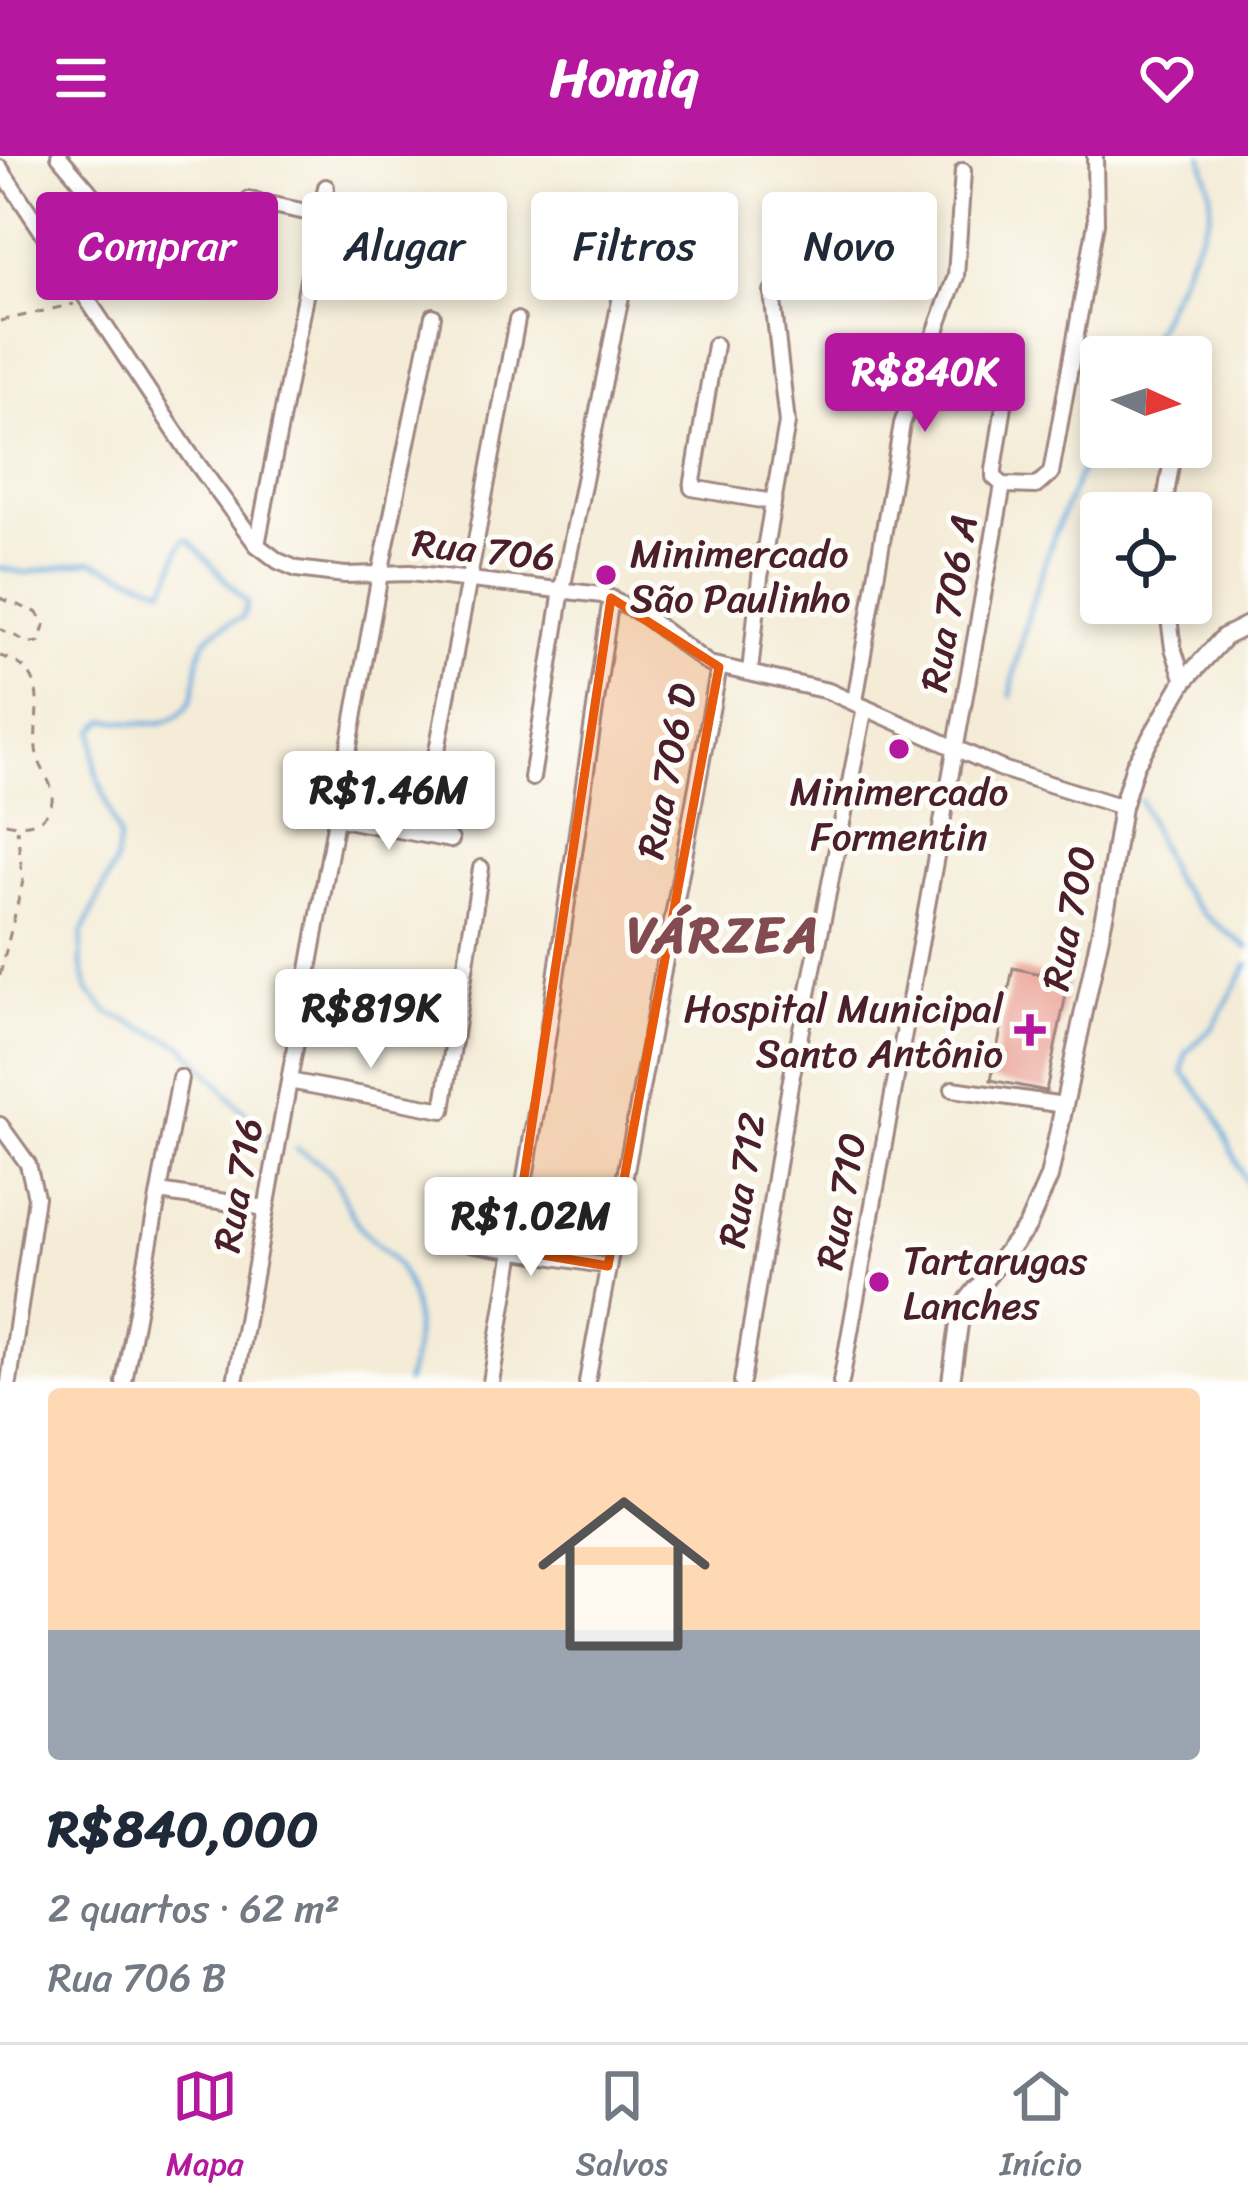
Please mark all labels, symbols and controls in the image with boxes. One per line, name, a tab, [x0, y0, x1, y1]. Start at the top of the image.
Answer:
text: Homiq	[550, 30, 698, 126]
icon: menu	[48, 45, 114, 111]
icon: heart	[1134, 45, 1200, 111]
chip: Comprar	[36, 192, 278, 300]
chip: Alugar	[302, 192, 507, 300]
chip: Filtros	[531, 192, 738, 300]
chip: Novo	[762, 192, 937, 300]
pin: R$840K	[827, 333, 1023, 435]
north arrow	[1080, 336, 1212, 468]
map controls	[1080, 336, 1212, 624]
text: R$840K	[852, 337, 998, 406]
button: locate	[1080, 492, 1212, 624]
street label: Rua 706	[409, 508, 559, 591]
street label: Rua 706 A	[899, 509, 998, 697]
place label: Minimercado São Paulinho	[630, 519, 851, 633]
marker: Minimercado São Paulinho	[593, 562, 619, 588]
street label: Rua 706 D	[616, 677, 717, 864]
marker: Minimercado Formentin	[886, 736, 912, 762]
pin: R$1.46M	[278, 751, 500, 853]
text: R$1.46M	[310, 755, 468, 824]
place label: Minimercado Formentin	[790, 757, 1008, 871]
street label: Rua 700	[1021, 840, 1116, 996]
district label: VÁRZEA	[627, 890, 821, 980]
pin: R$819K	[273, 969, 469, 1071]
text: R$819K	[302, 973, 440, 1042]
place label: Hospital Municipal Santo Antônio	[684, 974, 1004, 1088]
marker: Hospital Municipal Santo Antônio	[1014, 1014, 1046, 1046]
street label: Rua 712	[697, 1108, 786, 1253]
street label: Rua 716	[192, 1112, 283, 1258]
street label: Rua 710	[795, 1127, 886, 1275]
pin: R$1.02M	[420, 1177, 642, 1279]
text: R$1.02M	[452, 1181, 610, 1250]
place label: Tartarugas Lanches	[903, 1226, 1088, 1340]
marker: Tartarugas Lanches	[866, 1269, 892, 1295]
icon: home	[516, 1466, 732, 1682]
text: R$840,000	[48, 1784, 319, 1874]
text: 2 quartos · 62 m²	[48, 1874, 340, 1943]
text: Rua 706 B	[48, 1943, 226, 2012]
tab: Mapa	[166, 2063, 243, 2193]
tab: Salvos	[575, 2063, 668, 2193]
tab: Início	[1000, 2063, 1082, 2193]

